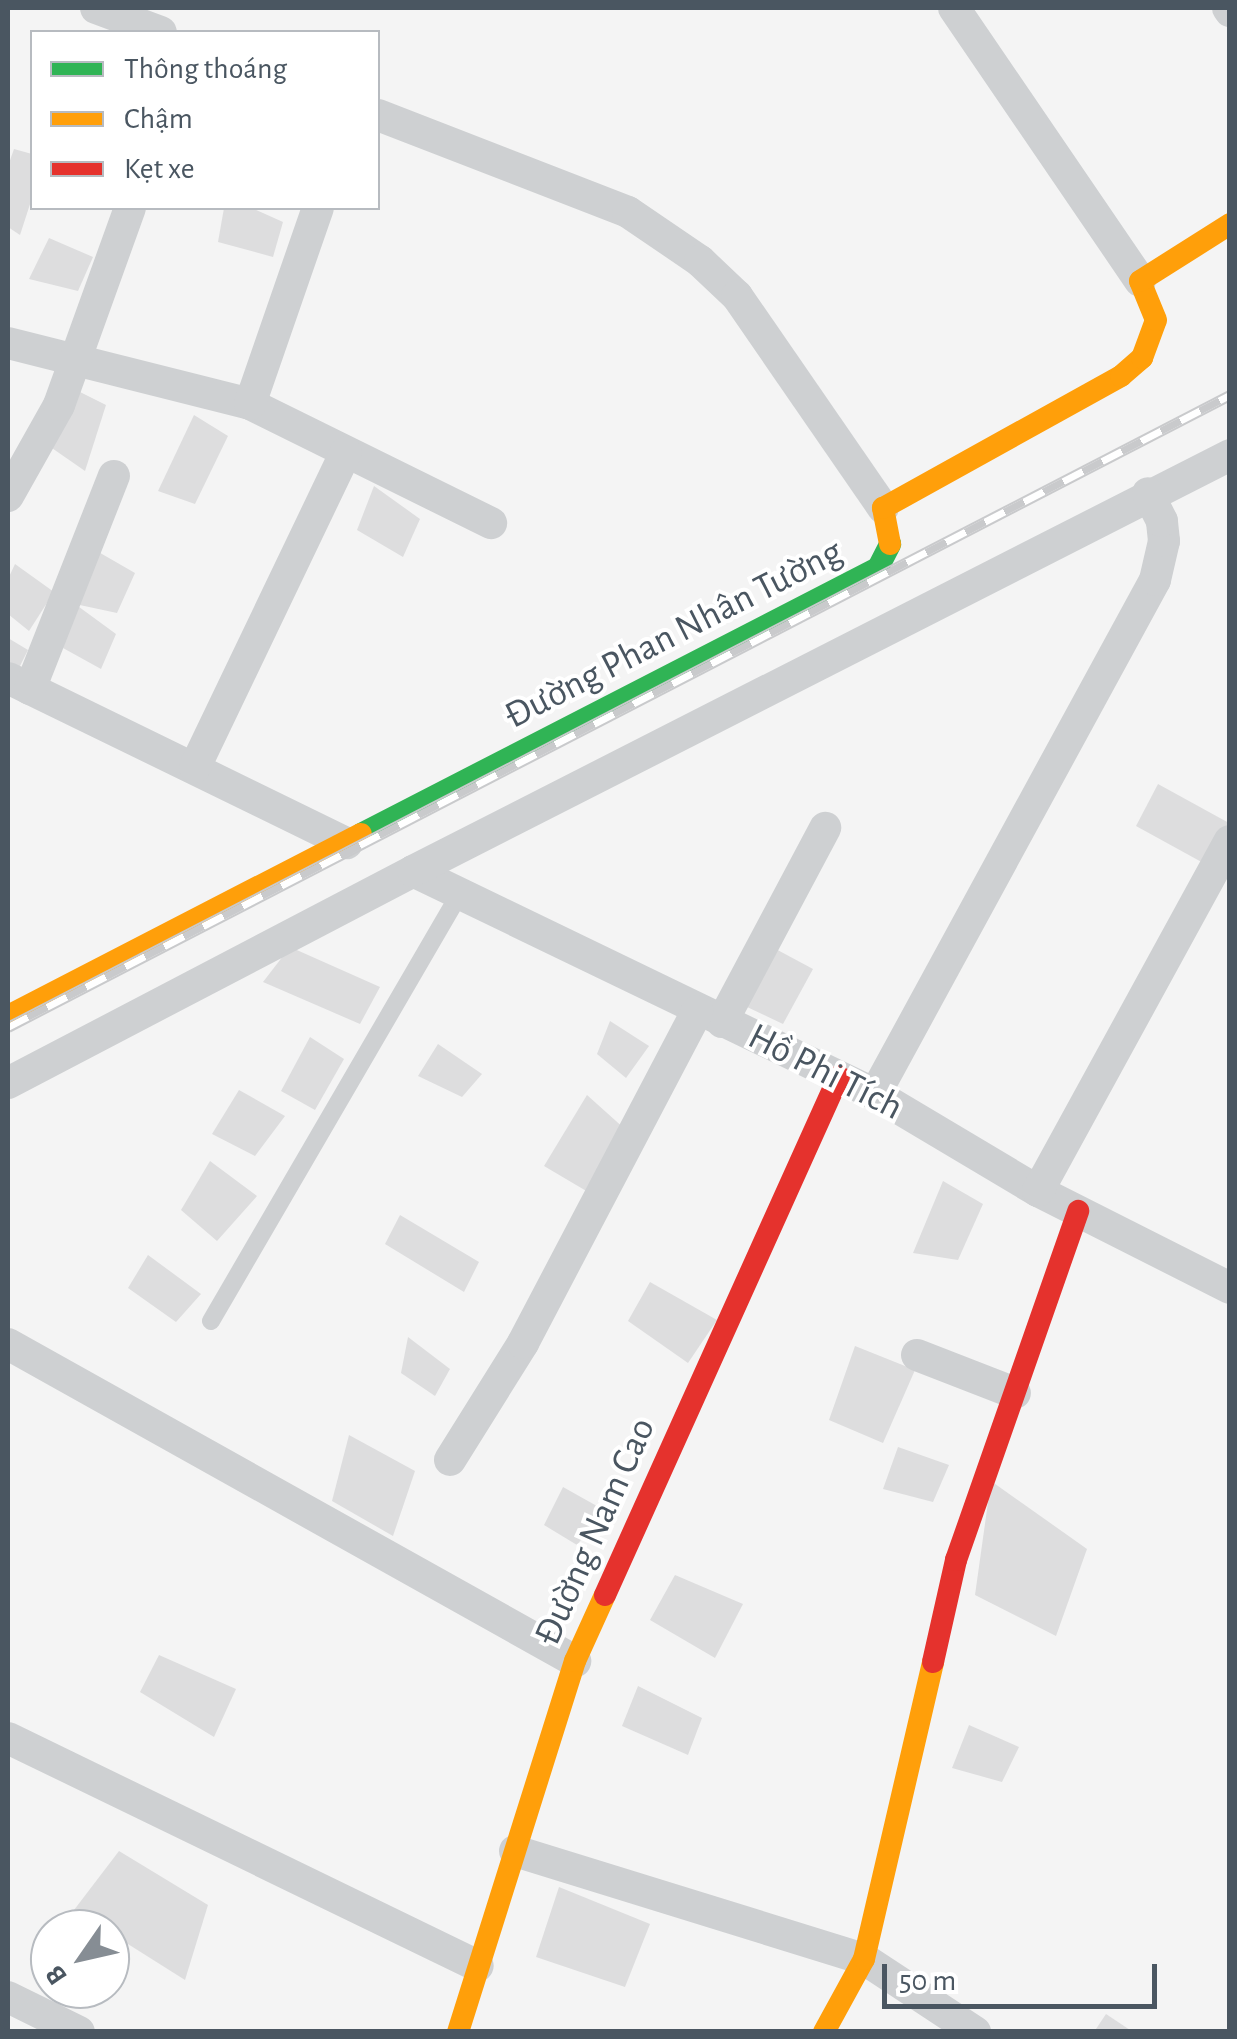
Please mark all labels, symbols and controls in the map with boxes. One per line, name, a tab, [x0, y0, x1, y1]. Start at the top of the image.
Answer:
legend	[30, 30, 380, 210]
text: Thông thoáng	[124, 54, 287, 84]
text: Chậm	[124, 104, 193, 134]
text: Kẹt xe	[124, 154, 194, 184]
street label: Đường Phan Nhân Tường	[497, 530, 851, 740]
street label: Hồ Phi Tích	[740, 1015, 910, 1131]
street label: Đường Nam Cao	[526, 1411, 666, 1653]
north arrow	[30, 1909, 130, 2009]
scale bar	[887, 1944, 1162, 2006]
text: B	[41, 1960, 73, 1989]
text: 50 m	[899, 1966, 956, 1996]

